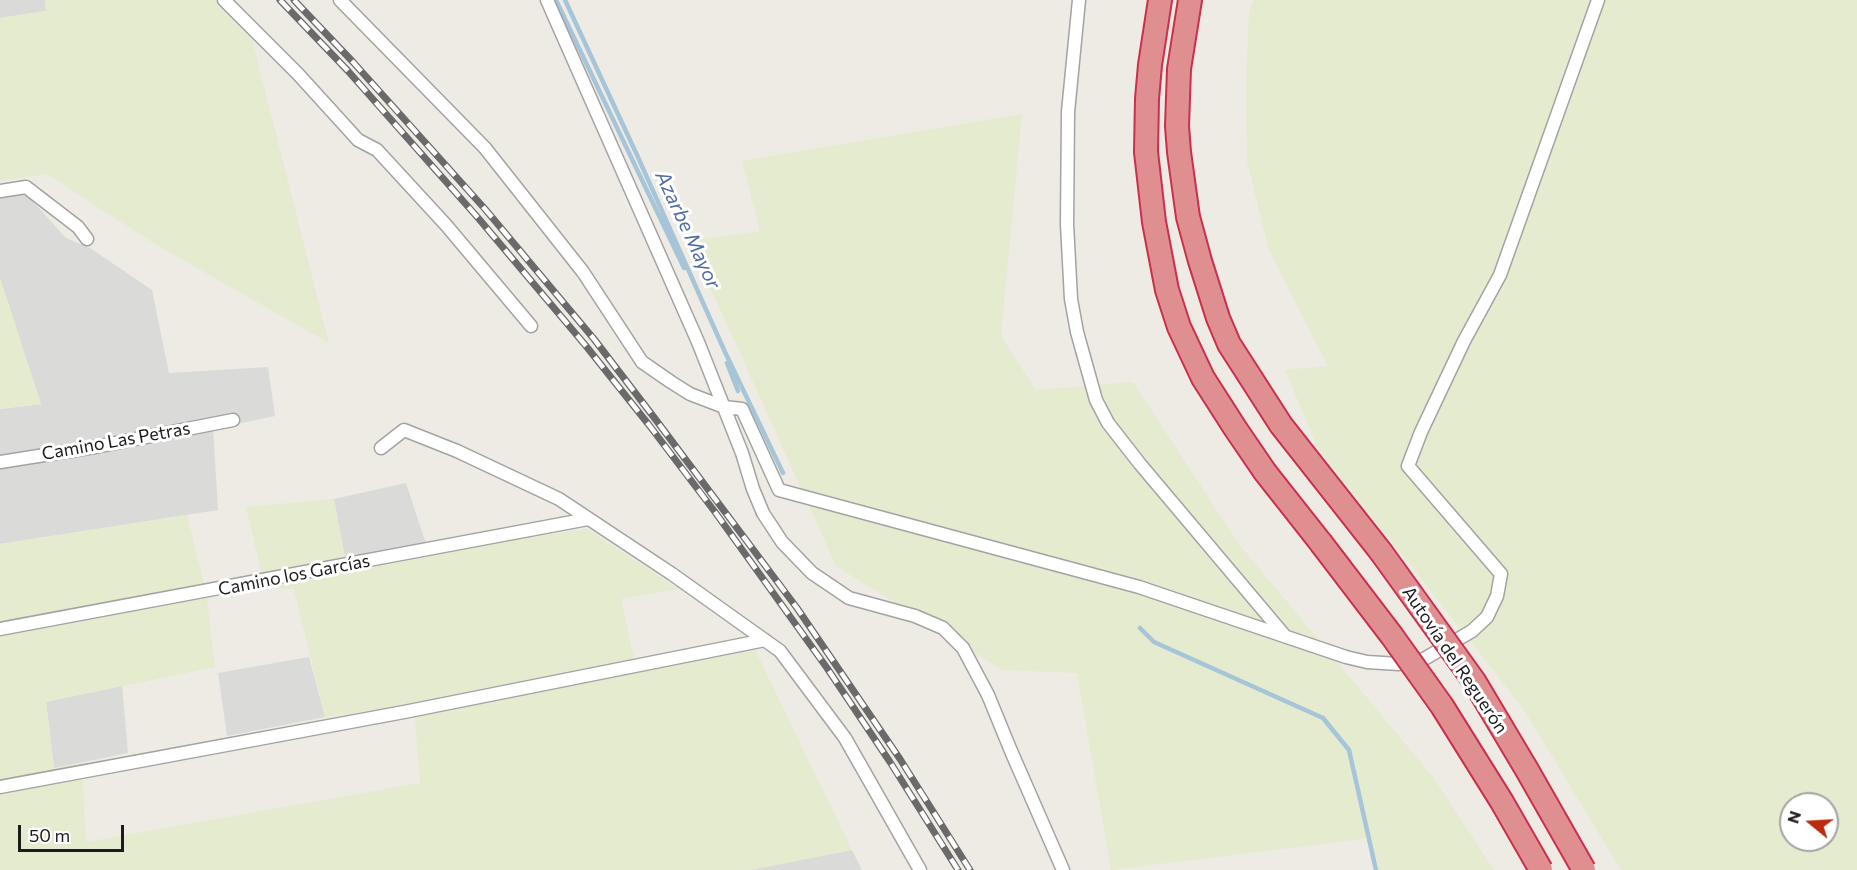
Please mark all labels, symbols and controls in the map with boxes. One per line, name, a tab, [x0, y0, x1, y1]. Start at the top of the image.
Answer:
water label: Azarbe Mayor	[650, 167, 726, 293]
street label: Camino Las Petras	[40, 417, 192, 465]
street label: Camino los Garcías	[216, 550, 372, 600]
street label: Autovía del Reguerón	[1398, 582, 1512, 738]
north arrow	[1779, 792, 1839, 852]
text: N	[1782, 808, 1804, 826]
scale bar	[21, 813, 128, 851]
text: 50 m	[29, 824, 70, 846]

